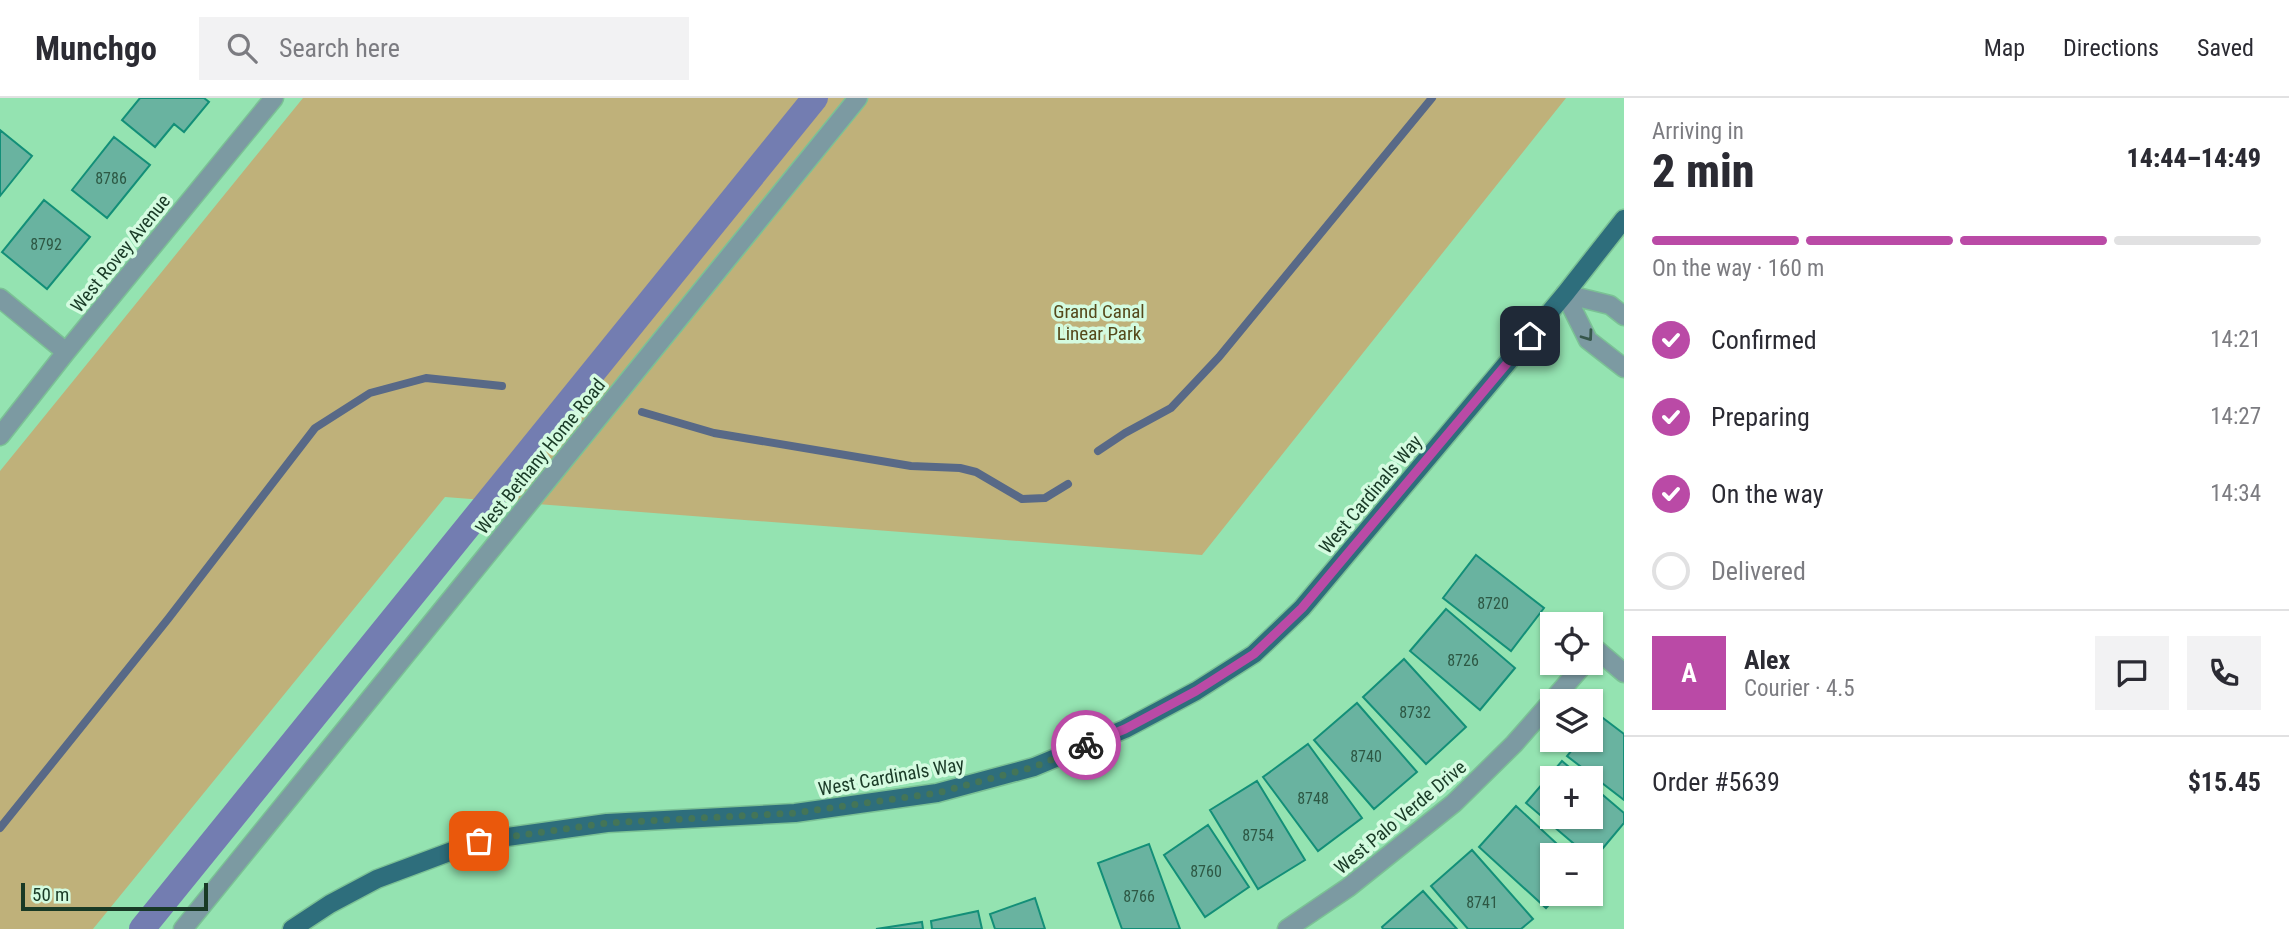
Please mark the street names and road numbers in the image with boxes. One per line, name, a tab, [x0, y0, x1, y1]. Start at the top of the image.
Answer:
street label: West Rovey Avenue	[66, 190, 175, 317]
street label: West Bethany Home Road	[471, 374, 610, 539]
street label: West Cardinals Way	[1314, 430, 1427, 558]
street label: West Cardinals Way	[816, 752, 966, 801]
street label: West Palo Verde Drive	[1330, 756, 1471, 879]

